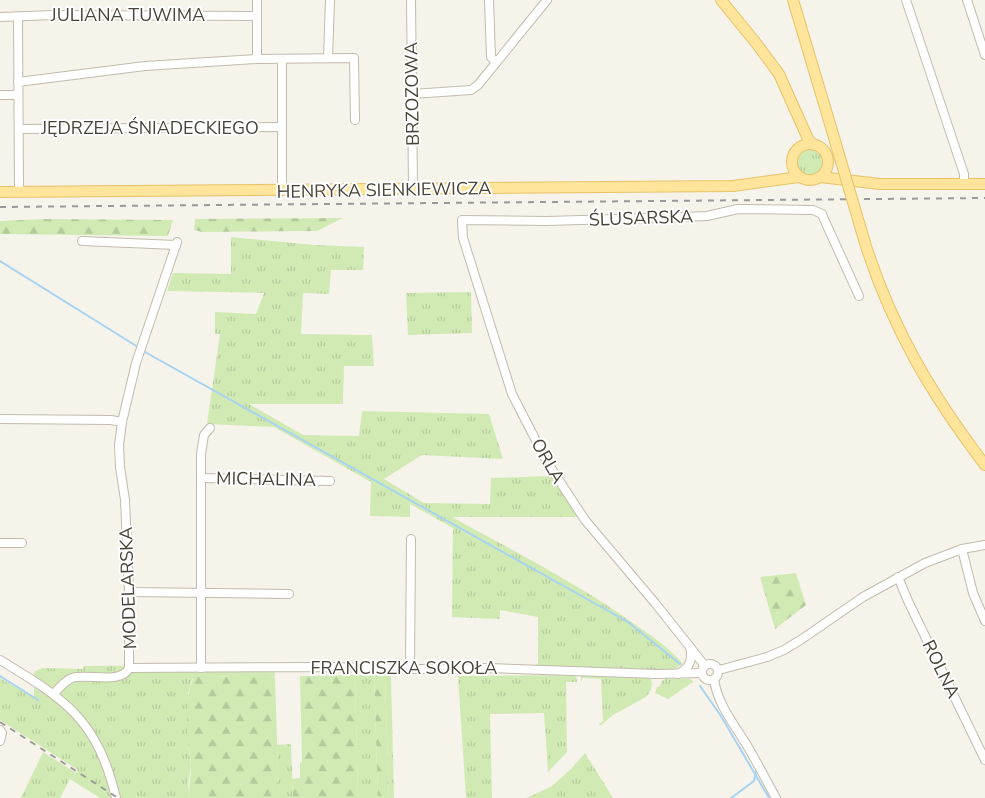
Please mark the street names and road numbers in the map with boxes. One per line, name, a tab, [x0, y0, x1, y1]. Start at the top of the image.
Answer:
street label: JULIANA TUWIMA	[50, 3, 205, 27]
street label: BRZOZOWA	[399, 42, 425, 146]
street label: JĘDRZEJA ŚNIADECKIEGO	[40, 116, 259, 140]
street label: HENRYKA SIENKIEWICZA	[276, 176, 492, 204]
street label: ŚLUSARSKA	[588, 204, 694, 232]
street label: ORLA	[526, 434, 570, 488]
street label: MICHALINA	[216, 466, 316, 492]
street label: MODELARSKA	[114, 526, 142, 650]
street label: ROLNA	[917, 636, 965, 702]
street label: FRANCISZKA SOKOŁA	[311, 656, 497, 680]

